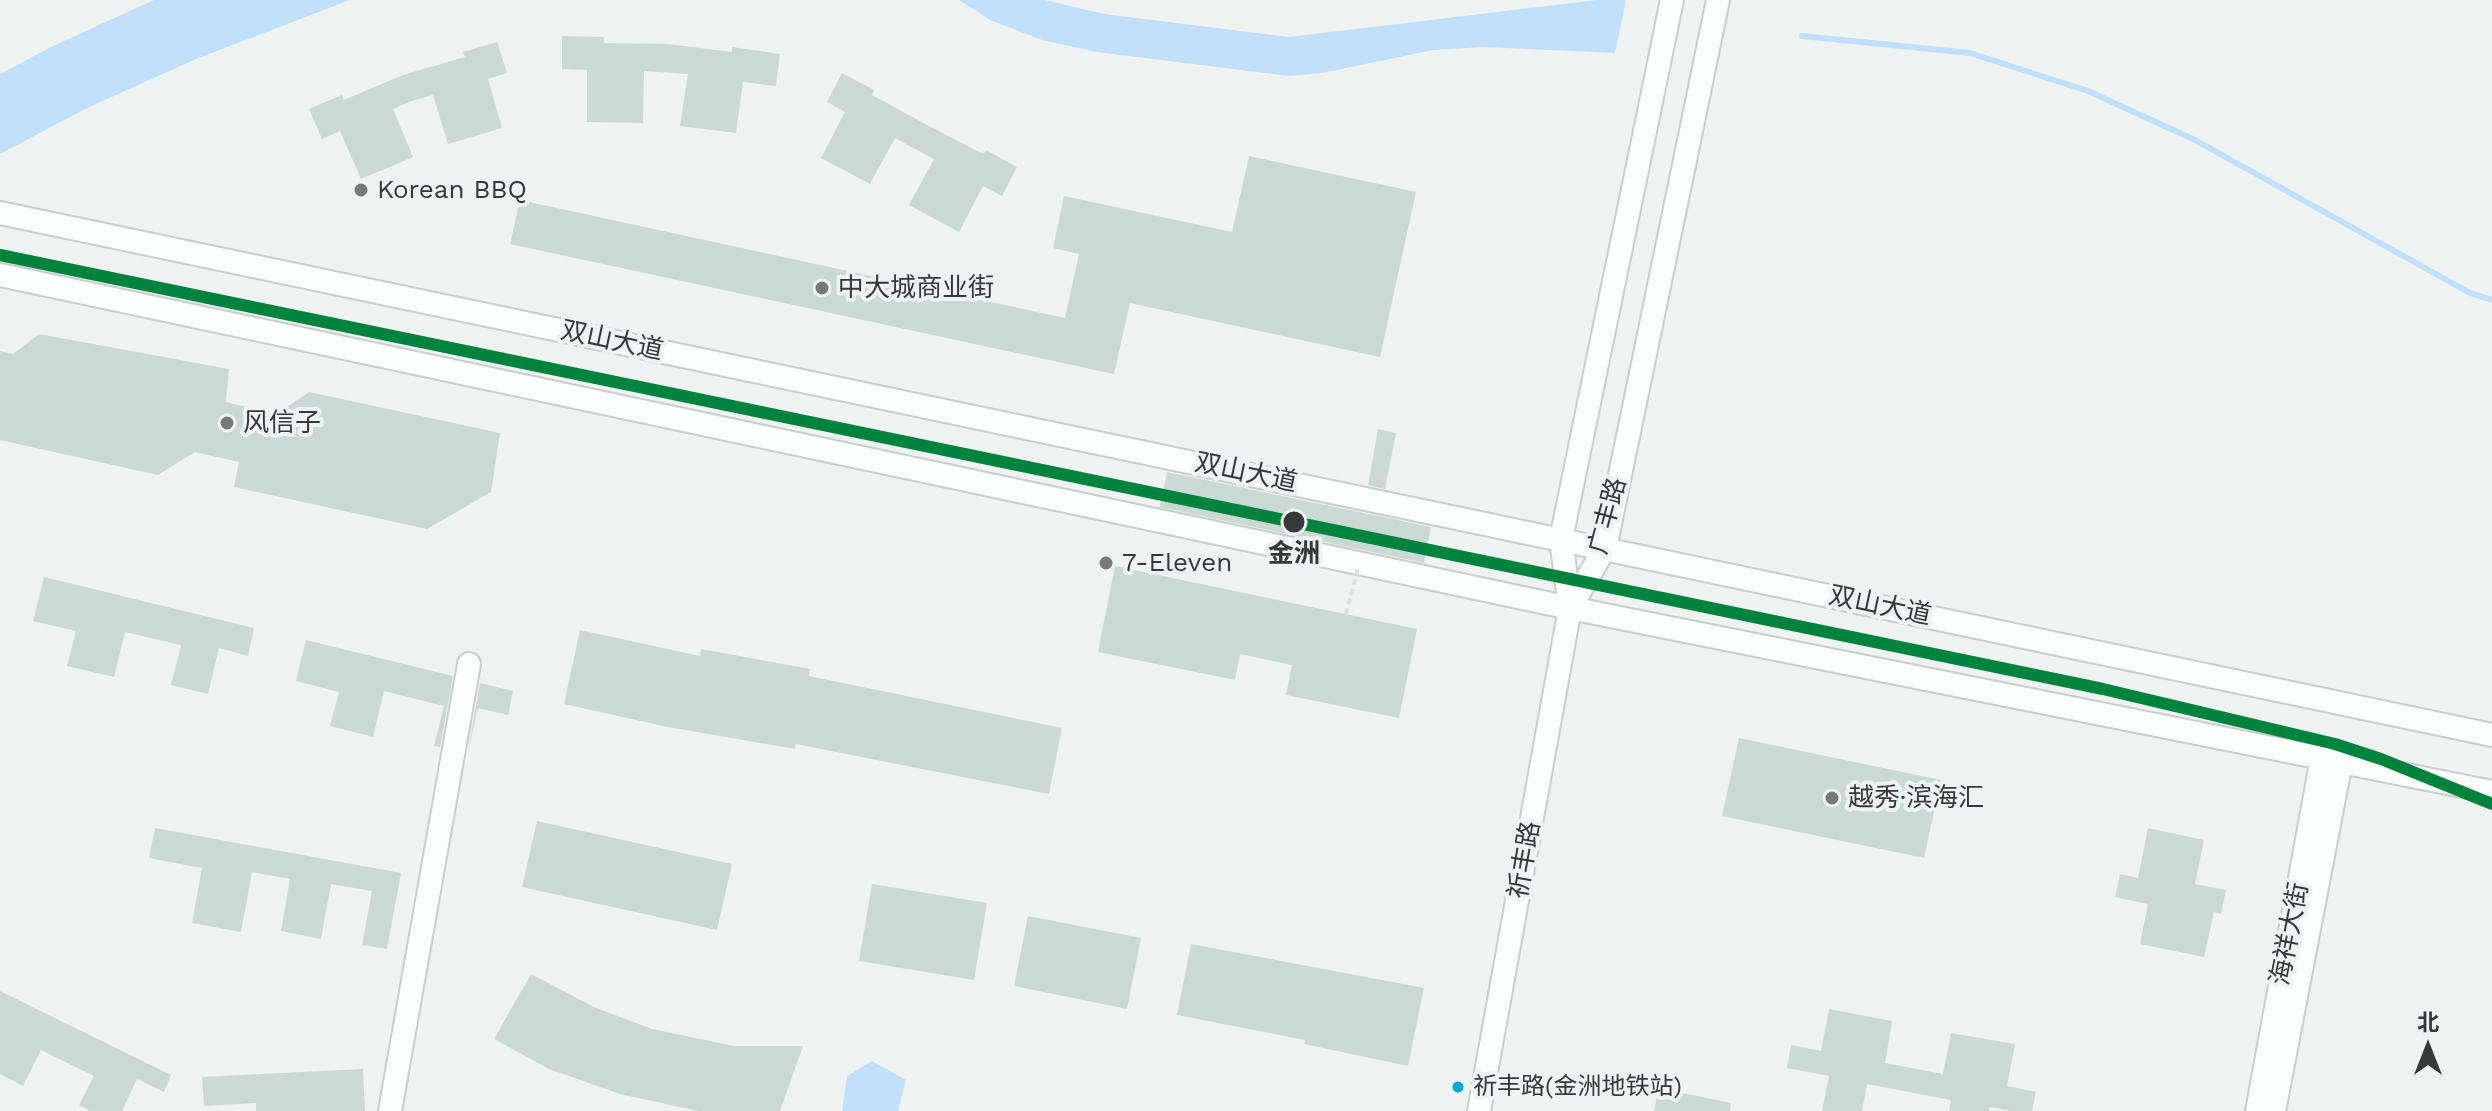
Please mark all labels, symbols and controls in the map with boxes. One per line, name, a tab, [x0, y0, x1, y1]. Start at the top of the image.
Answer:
place label: Korean BBQ	[377, 174, 527, 206]
marker: Korean BBQ	[352, 181, 370, 199]
place label: 中大城商业街	[838, 272, 994, 304]
marker: 中大城商业街	[813, 279, 831, 297]
street label: 双山大道	[558, 315, 666, 367]
place label: 风信子	[243, 407, 321, 439]
marker: 风信子	[218, 414, 236, 432]
street label: 双山大道	[1192, 447, 1300, 499]
street label: 广丰路	[1583, 474, 1633, 558]
marker: 金洲	[1281, 509, 1307, 535]
place label: 金洲	[1268, 538, 1320, 570]
place label: 7-Eleven	[1122, 547, 1232, 579]
marker: 7-Eleven	[1097, 554, 1115, 572]
street label: 双山大道	[1826, 580, 1934, 632]
place label: 越秀·滨海汇	[1848, 782, 1984, 814]
marker: 越秀·滨海汇	[1823, 789, 1841, 807]
street label: 祈丰路	[1503, 819, 1547, 901]
street label: 海祥大街	[2265, 880, 2315, 988]
north arrow	[2388, 1007, 2468, 1087]
text: 北	[2417, 1010, 2439, 1035]
place label: 祈丰路(金洲地铁站)	[1473, 1073, 1682, 1101]
marker: 祈丰路(金洲地铁站)	[1450, 1079, 1466, 1095]

